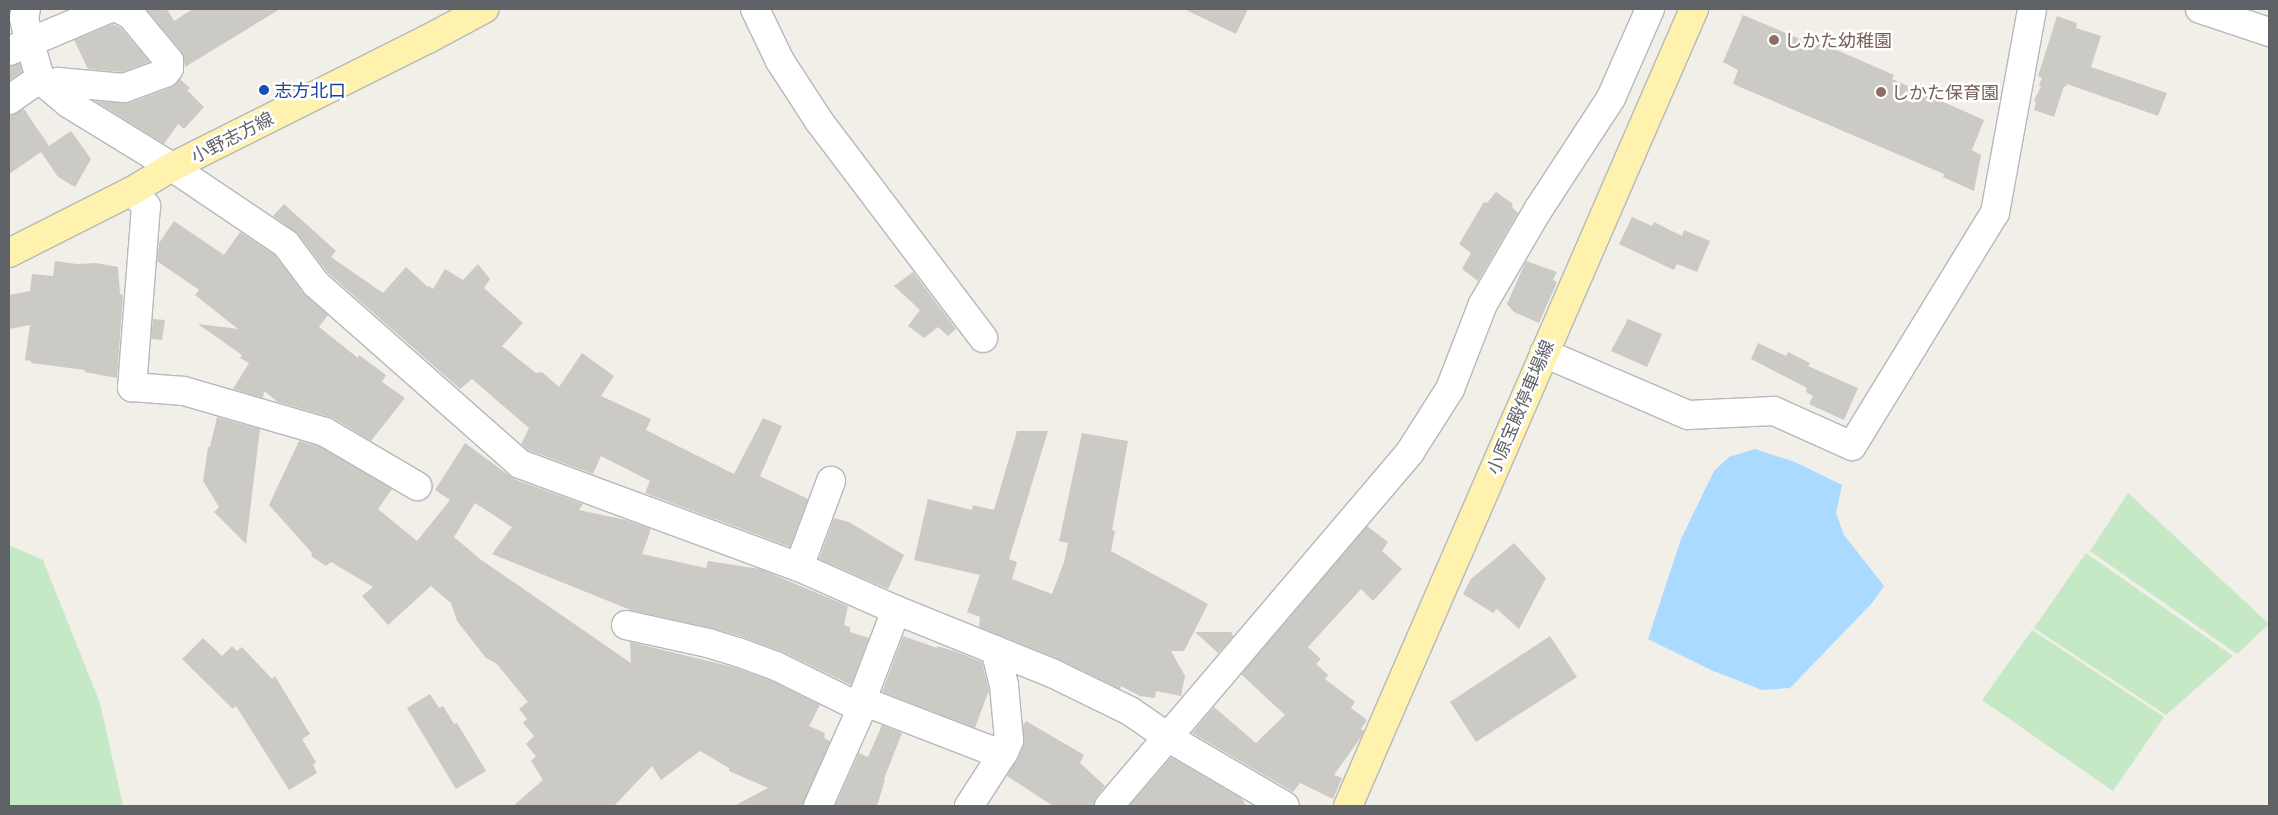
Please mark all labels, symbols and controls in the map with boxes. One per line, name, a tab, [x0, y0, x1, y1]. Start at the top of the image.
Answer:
place label: しかた幼稚園	[1784, 29, 1892, 51]
marker: しかた幼稚園	[1768, 34, 1780, 46]
place label: 志方北口	[274, 79, 346, 101]
place label: しかた保育園	[1891, 81, 1999, 103]
marker: 志方北口	[258, 84, 270, 96]
marker: しかた保育園	[1875, 86, 1887, 98]
street label: 小野志方線	[187, 107, 277, 167]
street label: 小原宝殿停車場線	[1482, 337, 1558, 477]

